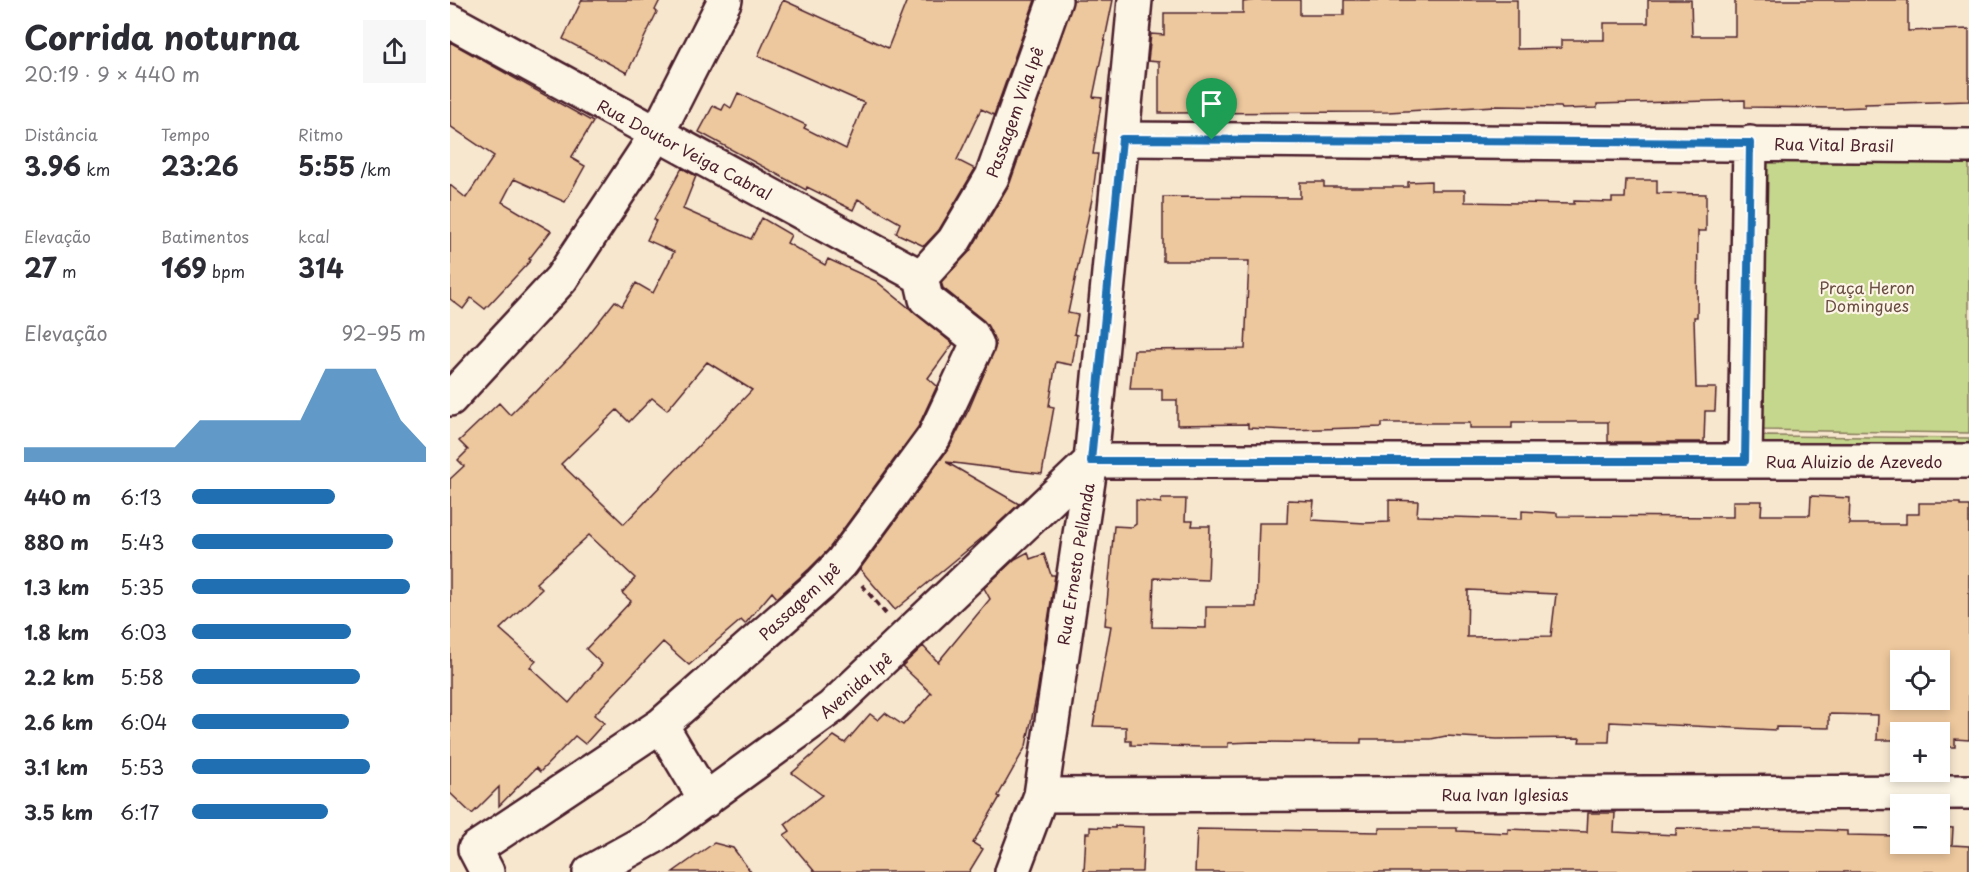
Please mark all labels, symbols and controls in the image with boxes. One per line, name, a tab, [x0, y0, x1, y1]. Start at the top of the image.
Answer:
text: Corrida noturna	[24, 11, 300, 61]
button: share	[363, 20, 426, 83]
street label: Passagem Vila Ipê	[979, 43, 1049, 181]
text: 20:19 · 9 × 440 m	[24, 59, 200, 89]
pin	[1186, 78, 1237, 140]
icon: arrive	[1195, 87, 1228, 120]
street label: Rua Doutor Veiga Cabral	[593, 93, 777, 205]
text: Distância	[24, 122, 98, 146]
text: Tempo	[161, 122, 210, 146]
text: Ritmo	[298, 122, 343, 146]
street label: Rua Vital Brasil	[1774, 131, 1894, 157]
text: 3.96	[24, 146, 81, 185]
text: 23:26	[161, 146, 239, 185]
text: 5:55	[298, 146, 355, 185]
text: km	[81, 157, 110, 181]
text: /km	[355, 157, 391, 181]
text: Elevação	[24, 224, 91, 248]
text: Batimentos	[161, 224, 249, 248]
text: kcal	[298, 224, 330, 248]
text: 27	[24, 248, 57, 287]
text: 169	[161, 248, 207, 287]
text: 314	[298, 248, 344, 287]
text: m	[57, 259, 77, 283]
text: bpm	[207, 259, 245, 283]
park label: Praça Heron Domingues	[1819, 275, 1915, 317]
text: Elevação	[24, 318, 108, 348]
text: 92–95 m	[341, 318, 426, 348]
street label: Rua Aluizio de Azevedo	[1766, 449, 1942, 473]
street label: Rua Ernesto Pellanda	[1050, 481, 1100, 647]
text: 440 m	[24, 482, 91, 512]
text: 6:13	[120, 482, 162, 512]
text: 880 m	[24, 527, 89, 557]
text: 5:43	[120, 527, 164, 557]
street label: Passagem Ipê	[753, 557, 845, 645]
text: 1.3 km	[24, 572, 90, 602]
text: 5:35	[120, 572, 164, 602]
text: 1.8 km	[24, 617, 89, 647]
text: 6:03	[120, 617, 167, 647]
street label: Avenida Ipê	[814, 647, 896, 723]
map controls	[1890, 650, 1950, 854]
button: locate	[1890, 650, 1950, 710]
text: 2.2 km	[24, 662, 94, 692]
text: 5:58	[120, 662, 164, 692]
text: 2.6 km	[24, 707, 93, 737]
text: 6:04	[120, 707, 168, 737]
button: +	[1890, 722, 1950, 782]
text: 3.1 km	[24, 752, 88, 782]
text: 5:53	[120, 752, 164, 782]
street label: Rua Ivan Iglesias	[1441, 782, 1569, 806]
button: −	[1890, 794, 1950, 854]
text: 3.5 km	[24, 797, 93, 827]
text: 6:17	[120, 797, 159, 827]

